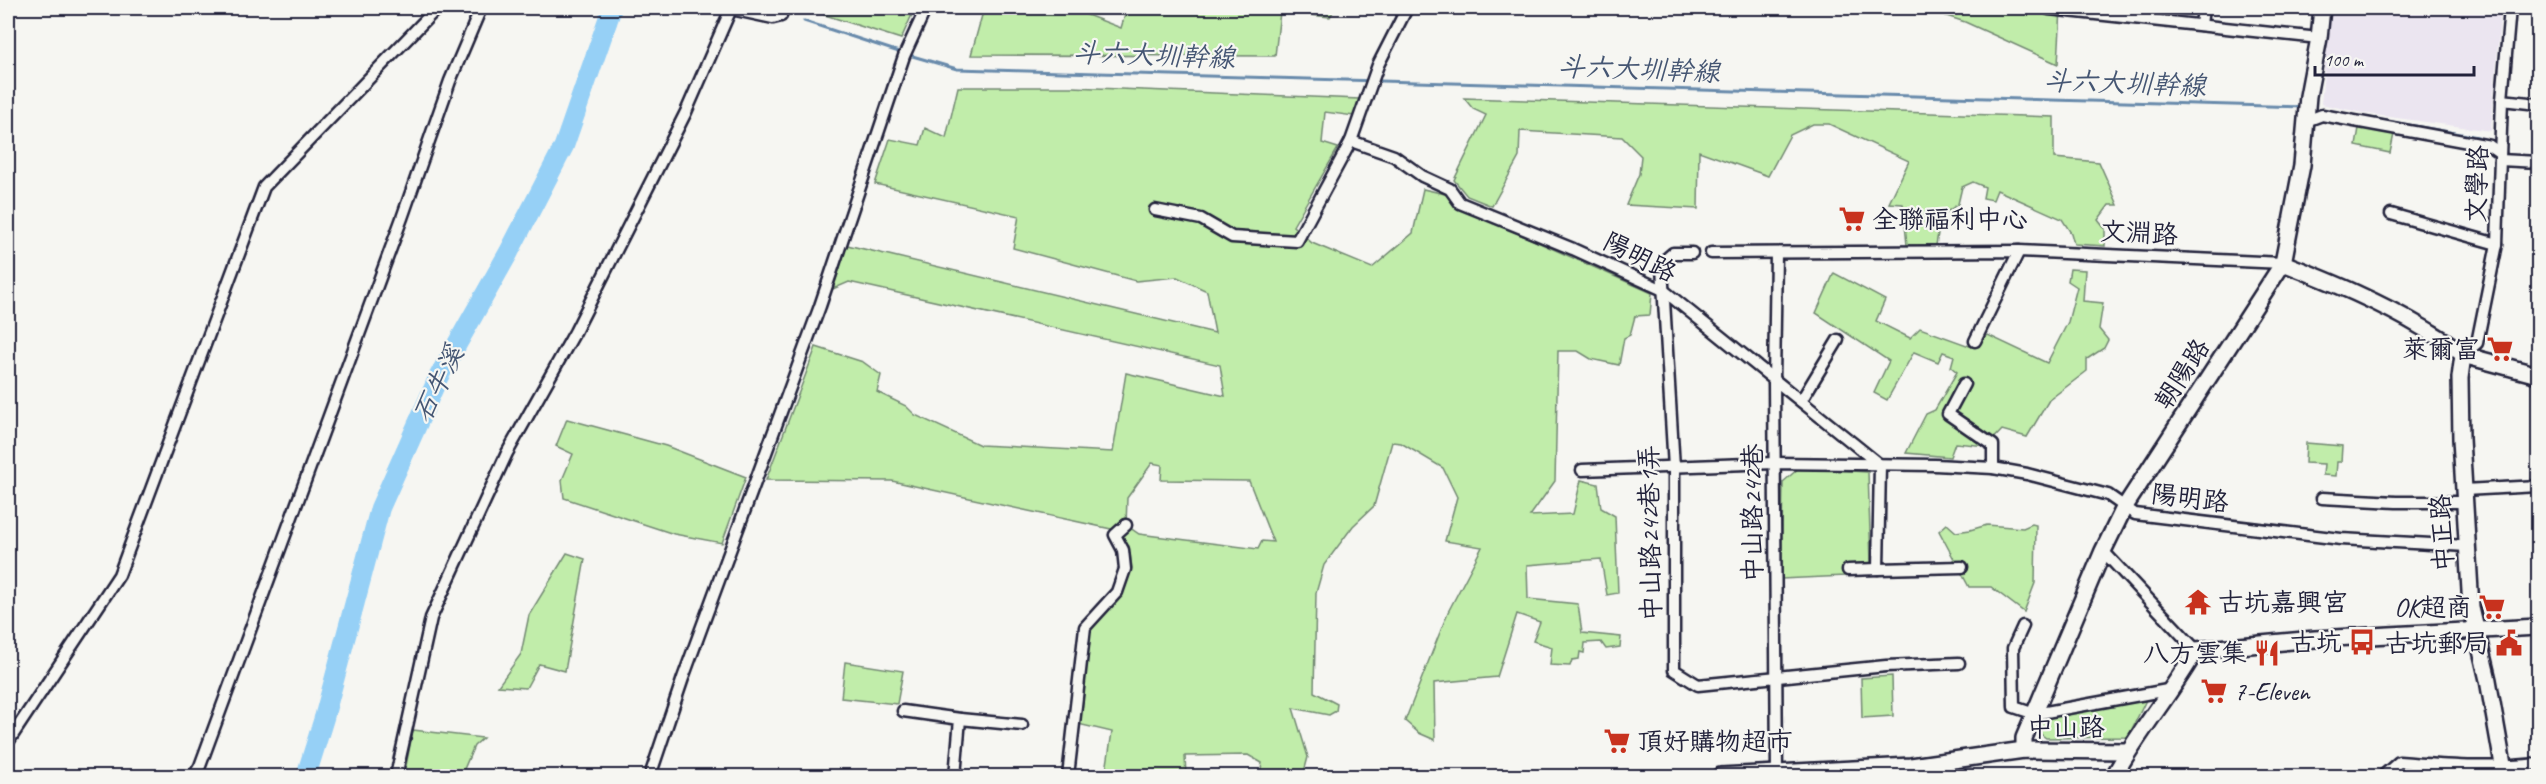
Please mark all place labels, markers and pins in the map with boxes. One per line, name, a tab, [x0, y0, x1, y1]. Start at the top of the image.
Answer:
place label: 全聯福利中心	[1872, 203, 2028, 236]
supermarket icon: 全聯福利中心	[1837, 204, 1867, 234]
place label: 萊爾富	[2402, 333, 2480, 366]
supermarket icon: 萊爾富	[2485, 334, 2515, 364]
place label: 古坑嘉興宮	[2218, 586, 2348, 619]
temple icon: 古坑嘉興宮	[2183, 587, 2213, 617]
place label: OK超商	[2394, 591, 2472, 624]
supermarket icon: OK超商	[2477, 592, 2507, 622]
place label: 古坑	[2290, 626, 2342, 659]
bus stop icon: 古坑	[2347, 627, 2377, 657]
place label: 古坑郵局	[2385, 627, 2489, 660]
public building icon: 古坑郵局	[2494, 628, 2524, 658]
place label: 八方雲集	[2143, 637, 2247, 670]
restaurant icon: 八方雲集	[2252, 638, 2282, 668]
place label: 7-Eleven	[2234, 675, 2311, 708]
supermarket icon: 7-Eleven	[2199, 676, 2229, 706]
place label: 頂好購物超市	[1637, 725, 1793, 758]
supermarket icon: 頂好購物超市	[1602, 726, 1632, 756]

